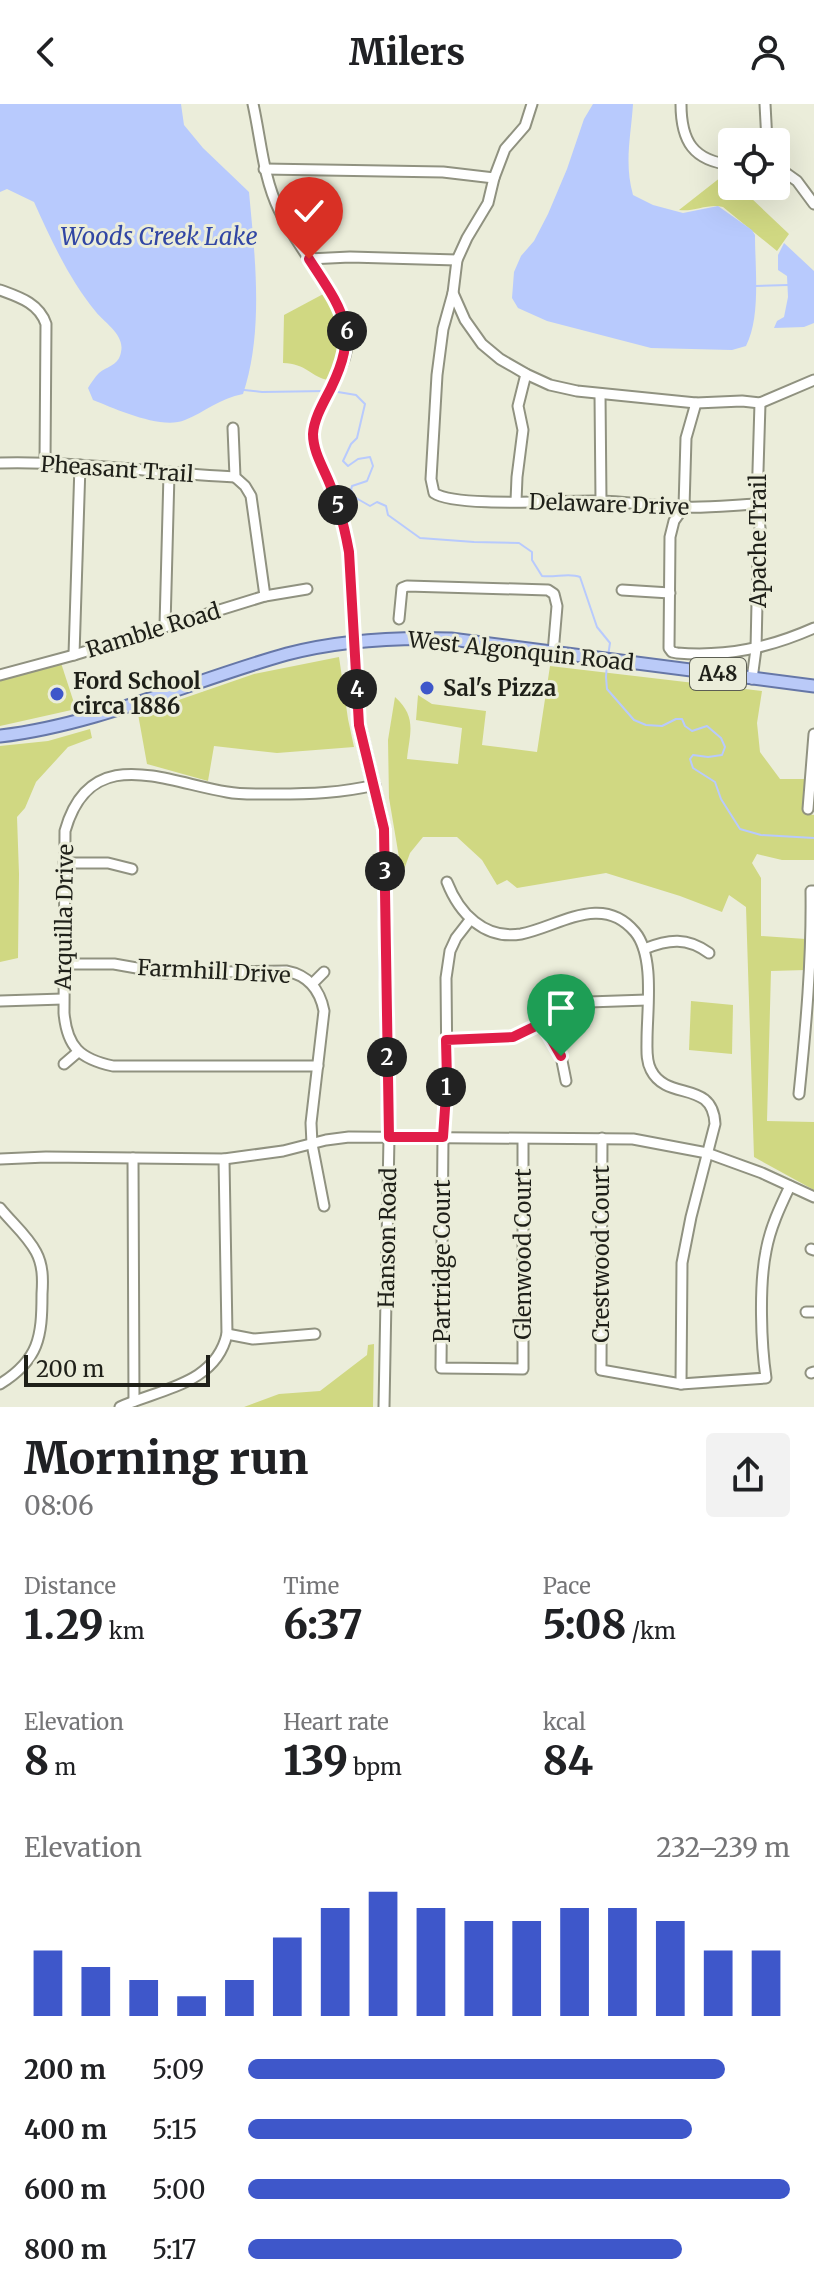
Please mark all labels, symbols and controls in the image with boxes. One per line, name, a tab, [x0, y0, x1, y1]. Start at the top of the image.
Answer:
icon: back	[24, 30, 68, 74]
text: Milers	[349, 30, 465, 75]
icon: person	[746, 30, 790, 74]
map controls	[718, 128, 790, 200]
button: locate	[718, 128, 790, 200]
pin	[275, 177, 343, 259]
icon: check	[287, 189, 331, 233]
water label: Woods Creek Lake	[60, 221, 258, 252]
pin: 6	[327, 311, 367, 351]
text: 6	[340, 317, 354, 345]
street label: Pheasant Trail	[40, 450, 195, 488]
street label: Apache Trail	[744, 474, 772, 609]
pin: 5	[318, 485, 358, 525]
street label: Delaware Drive	[528, 487, 690, 521]
text: 5	[332, 491, 344, 519]
street label: Ramble Road	[83, 596, 223, 664]
street label: West Algonquin Road	[406, 625, 635, 677]
road number: A48	[690, 658, 746, 690]
place label: Ford School circa 1886	[73, 667, 201, 720]
pin: 4	[337, 669, 377, 709]
place label: Sal's Pizza	[443, 674, 556, 702]
text: 4	[350, 675, 364, 703]
marker: Sal's Pizza	[418, 679, 436, 697]
marker: Ford School circa 1886	[48, 685, 66, 703]
street label: Arquilla Drive	[49, 844, 79, 991]
pin: 3	[365, 851, 405, 891]
text: 3	[379, 857, 391, 885]
street label: Farmhill Drive	[137, 953, 291, 989]
pin	[527, 974, 595, 1056]
icon: arrive	[539, 986, 583, 1030]
pin: 2	[367, 1037, 407, 1077]
text: 2	[381, 1043, 393, 1071]
pin: 1	[426, 1067, 466, 1107]
text: 1	[441, 1073, 451, 1101]
street label: Crestwood Court	[587, 1165, 615, 1343]
street label: Hanson Road	[372, 1167, 402, 1309]
street label: Glenwood Court	[509, 1168, 537, 1340]
street label: Partridge Court	[428, 1179, 456, 1343]
scale bar	[24, 1351, 210, 1387]
text: 200 m	[36, 1355, 104, 1383]
text: Morning run	[24, 1431, 308, 1486]
button: share	[706, 1433, 790, 1517]
text: 08:06	[24, 1489, 94, 1522]
text: Distance	[24, 1572, 116, 1600]
text: Time	[283, 1572, 339, 1600]
text: Pace	[543, 1572, 591, 1600]
text: 1.29	[24, 1600, 104, 1650]
text: 6:37	[283, 1600, 363, 1650]
text: 5:08	[543, 1600, 626, 1650]
text: km	[104, 1617, 145, 1645]
text: /km	[626, 1617, 676, 1645]
text: Elevation	[24, 1708, 124, 1736]
text: Heart rate	[283, 1708, 389, 1736]
text: kcal	[543, 1708, 586, 1736]
text: 8	[24, 1736, 49, 1786]
text: 139	[283, 1736, 348, 1786]
text: 84	[543, 1736, 593, 1786]
text: m	[49, 1753, 76, 1781]
text: bpm	[348, 1753, 402, 1781]
text: Elevation	[24, 1831, 142, 1864]
text: 232–239 m	[656, 1831, 790, 1864]
text: 200 m	[24, 2053, 106, 2086]
text: 5:09	[152, 2053, 204, 2086]
text: 400 m	[24, 2113, 107, 2146]
text: 5:15	[152, 2113, 197, 2146]
text: 600 m	[24, 2173, 107, 2206]
text: 5:00	[152, 2173, 206, 2206]
text: 800 m	[24, 2233, 107, 2266]
text: 5:17	[152, 2233, 196, 2266]

